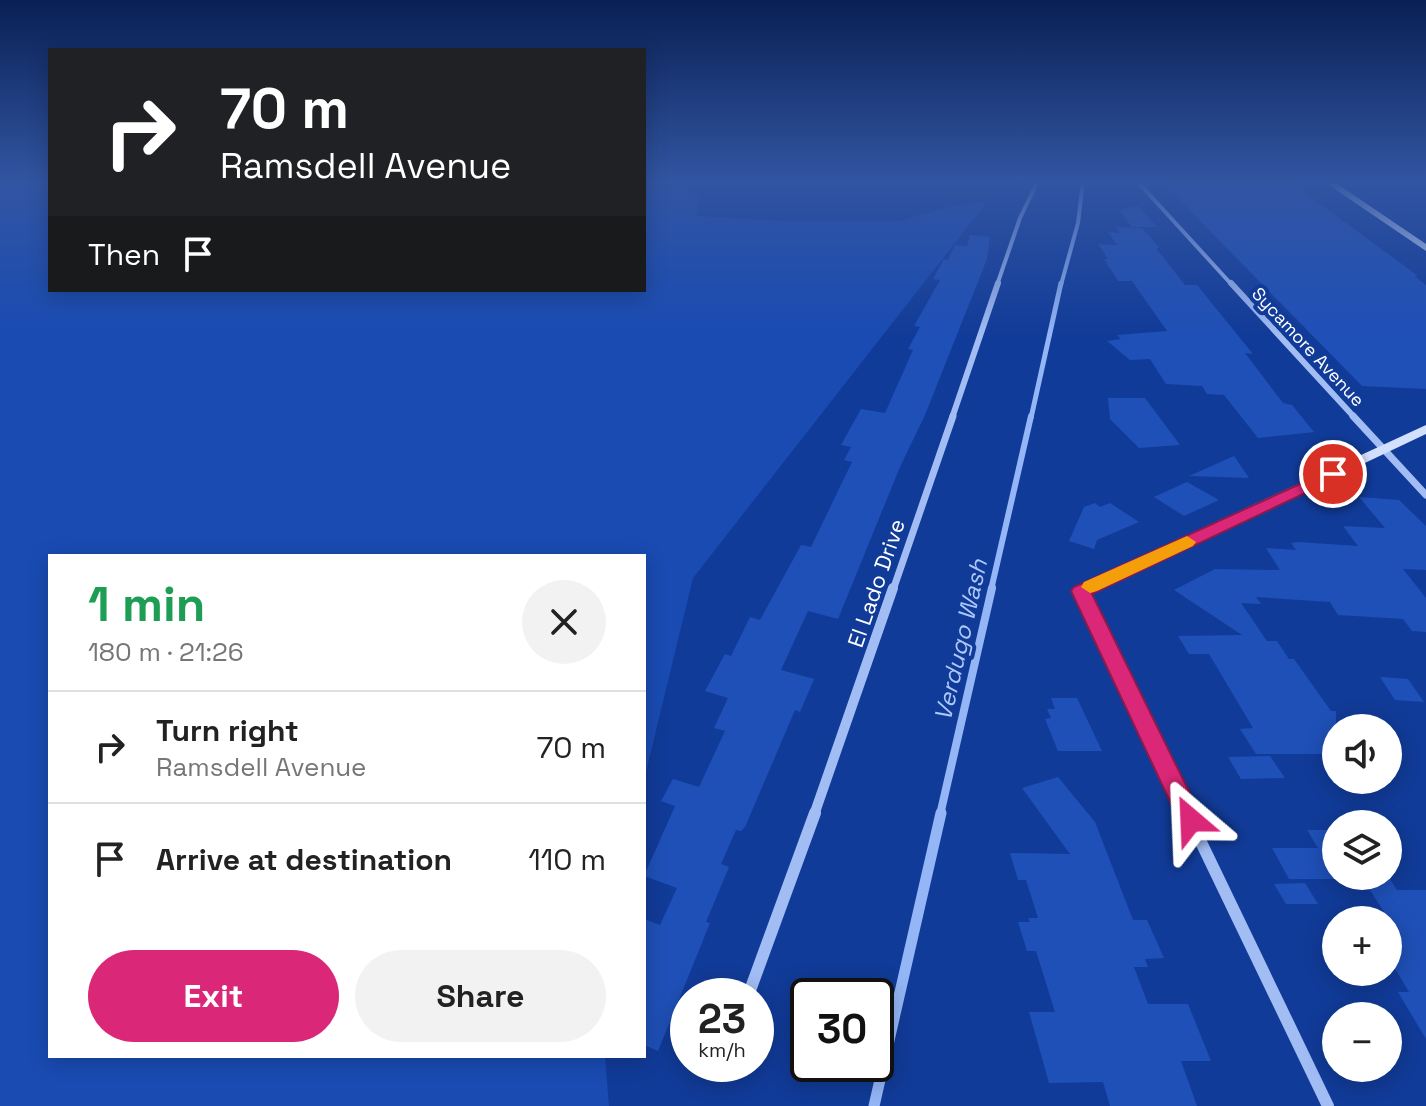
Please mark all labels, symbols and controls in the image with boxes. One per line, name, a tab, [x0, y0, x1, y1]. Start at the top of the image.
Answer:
text: 70 m	[220, 73, 349, 144]
icon: right	[88, 80, 192, 184]
text: Ramsdell Avenue	[220, 143, 511, 189]
icon: arrive	[176, 232, 220, 276]
text: Then	[88, 235, 160, 274]
street label: Sycamore Avenue	[1247, 282, 1370, 411]
pin	[1299, 440, 1367, 508]
icon: arrive	[1311, 452, 1355, 496]
street label: El Lado Drive	[841, 515, 911, 651]
water label: Verdugo Wash	[927, 555, 994, 724]
text: 1 min	[88, 574, 205, 635]
button: close	[522, 580, 606, 664]
text: 180 m · 21:26	[88, 635, 244, 669]
text: Turn right	[156, 711, 299, 750]
map controls	[1322, 714, 1402, 1082]
button: sound	[1322, 714, 1402, 794]
icon: right	[88, 725, 132, 769]
text: 70 m	[537, 728, 606, 767]
text: Ramsdell Avenue	[156, 750, 366, 784]
position arrow	[1149, 778, 1233, 862]
button: layers	[1322, 810, 1402, 890]
icon: arrive	[88, 837, 132, 881]
text: Arrive at destination	[156, 840, 452, 879]
text: 110 m	[528, 840, 606, 879]
button: +	[1322, 906, 1402, 986]
button: Exit	[88, 950, 339, 1042]
button: Share	[355, 950, 606, 1042]
speed limit sign: 30	[790, 978, 894, 1082]
text: 23	[698, 994, 746, 1045]
button: −	[1322, 1002, 1402, 1082]
text: km/h	[698, 1037, 746, 1063]

